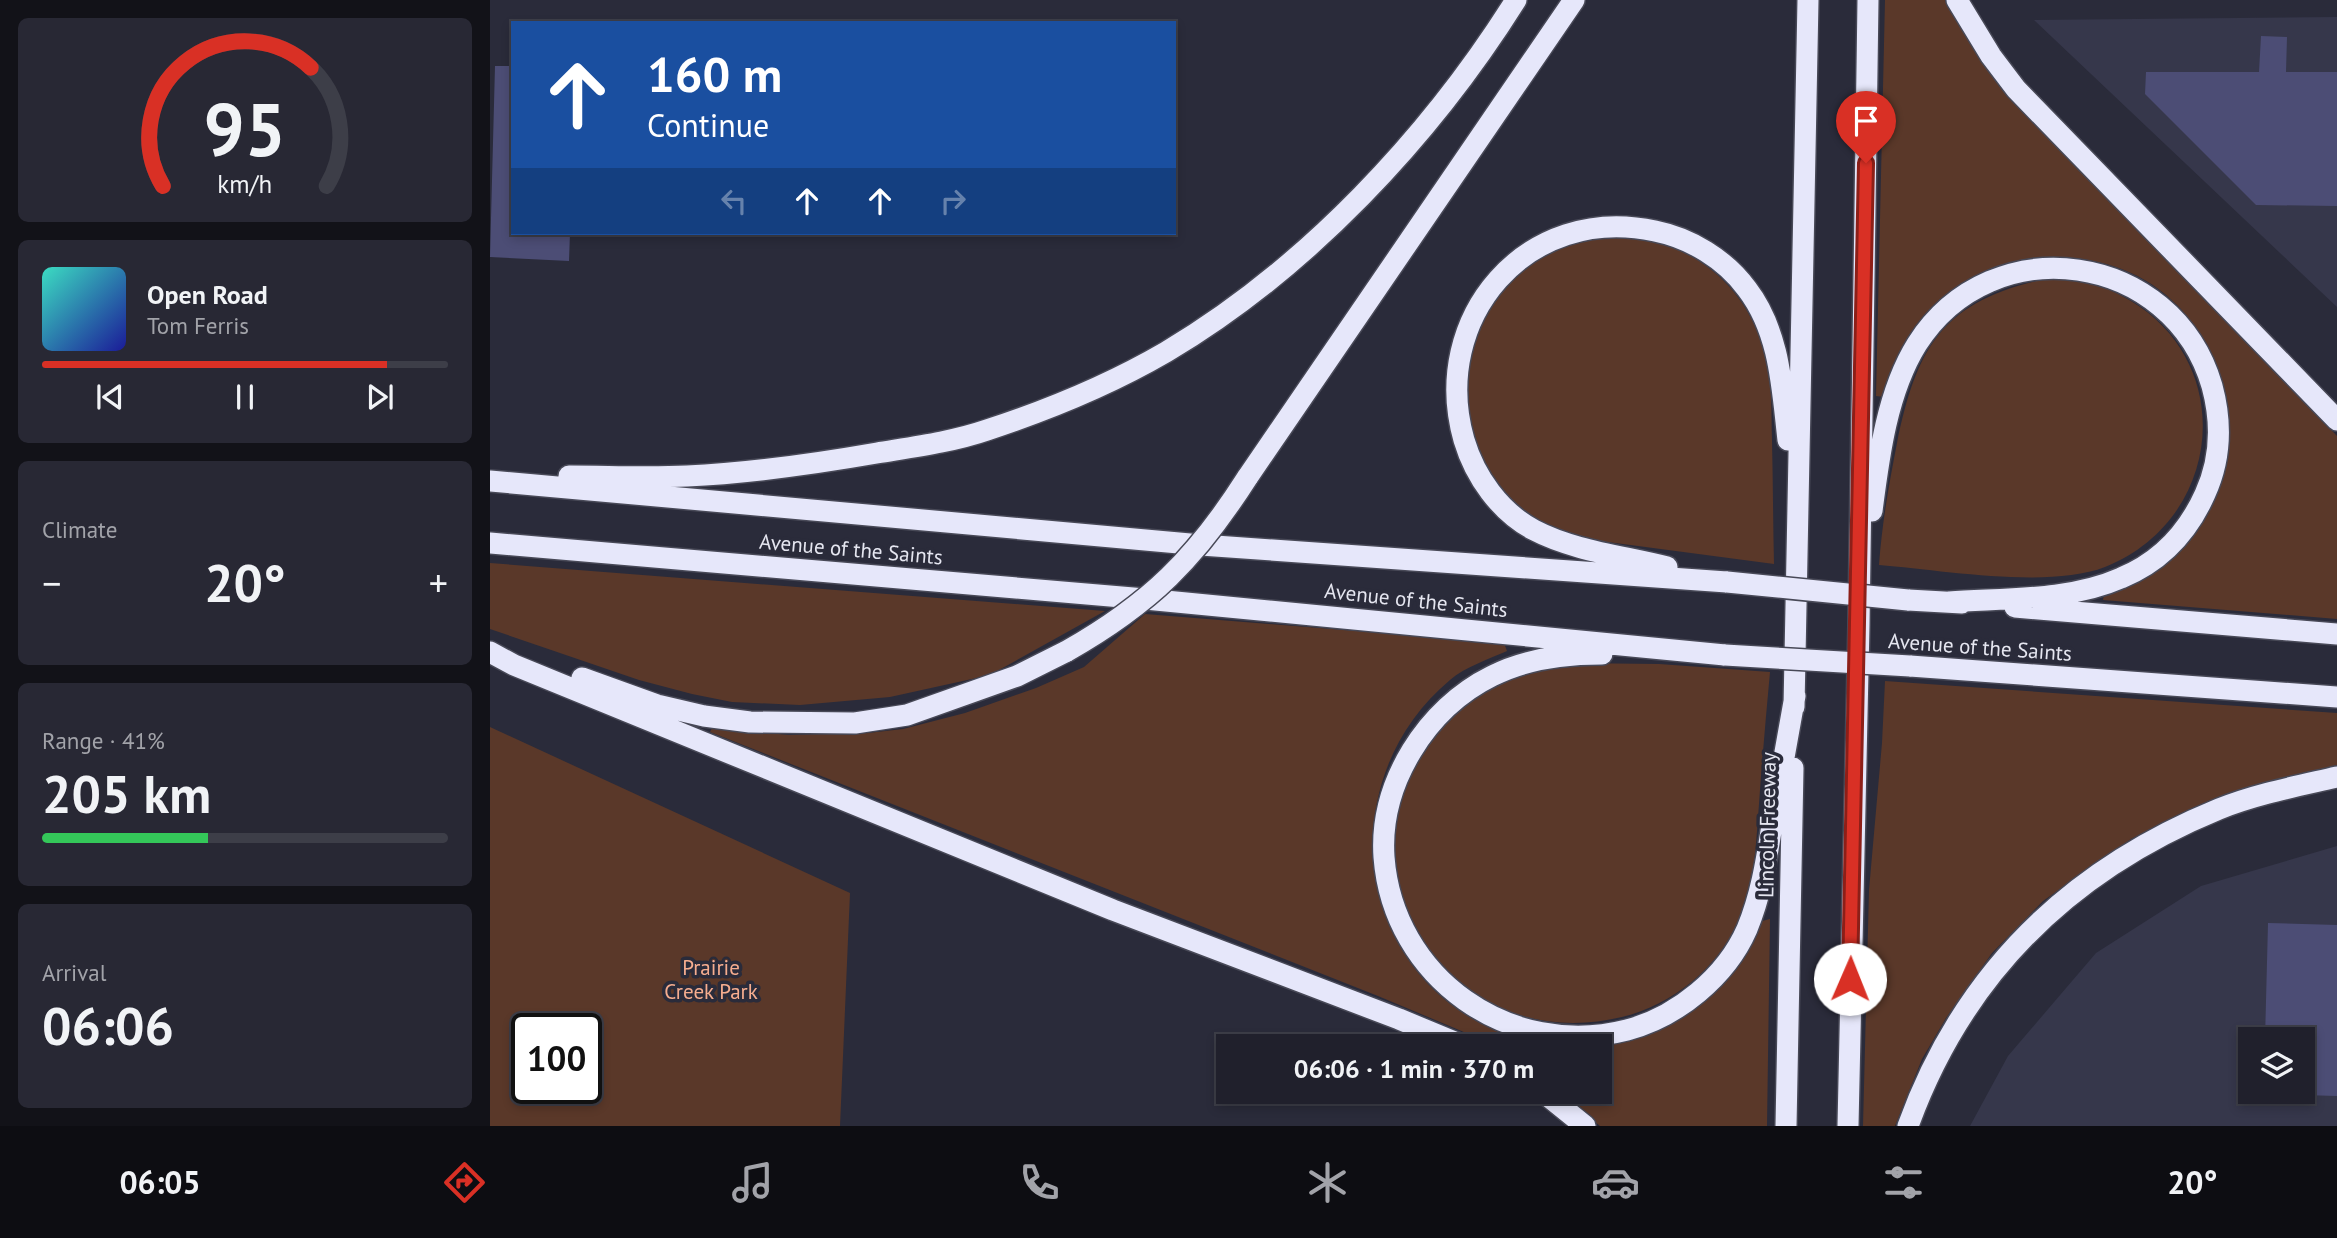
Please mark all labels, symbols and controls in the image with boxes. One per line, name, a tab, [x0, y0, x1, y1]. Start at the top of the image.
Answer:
text: 160 m	[647, 42, 782, 106]
icon: ahead	[532, 49, 623, 140]
text: 95	[204, 82, 286, 176]
pin	[1836, 91, 1896, 163]
icon: arrive	[1847, 102, 1885, 140]
text: Continue	[647, 104, 769, 146]
text: km/h	[218, 168, 272, 200]
icon: left	[715, 182, 753, 220]
icon: ahead	[788, 182, 826, 220]
icon: ahead	[861, 182, 899, 220]
icon: right	[934, 182, 972, 220]
text: Open Road	[147, 278, 268, 311]
text: Tom Ferris	[147, 311, 249, 340]
icon: previous	[91, 378, 129, 416]
icon: pause	[226, 378, 264, 416]
icon: next	[361, 378, 399, 416]
text: Climate	[42, 515, 117, 544]
street label: Avenue of the Saints	[758, 528, 944, 570]
text: 20°	[204, 549, 286, 616]
text: −	[42, 558, 61, 607]
text: +	[429, 558, 448, 607]
street label: Avenue of the Saints	[1323, 577, 1509, 623]
street label: Avenue of the Saints	[1887, 627, 2073, 667]
text: Range · 41%	[42, 726, 165, 755]
street label: Lincoln Freeway	[1752, 752, 1782, 898]
text: 205 km	[42, 760, 211, 827]
position arrow	[1813, 942, 1887, 1016]
park label: Prairie Creek Park	[664, 954, 758, 1005]
text: Arrival	[42, 958, 106, 987]
text: 06:06	[42, 992, 174, 1059]
speed limit sign: 100	[511, 1013, 602, 1104]
map controls	[2238, 1027, 2315, 1104]
button: layers	[2238, 1027, 2315, 1104]
text: 06:06 · 1 min · 370 m	[1294, 1052, 1534, 1085]
icon: directions	[440, 1158, 489, 1207]
icon: music	[728, 1158, 777, 1207]
icon: phone	[1015, 1158, 1064, 1207]
icon: climate	[1303, 1158, 1352, 1207]
icon: car	[1591, 1158, 1640, 1207]
icon: filters	[1879, 1158, 1928, 1207]
text: 06:05	[119, 1161, 201, 1203]
text: 20°	[2167, 1161, 2218, 1203]

